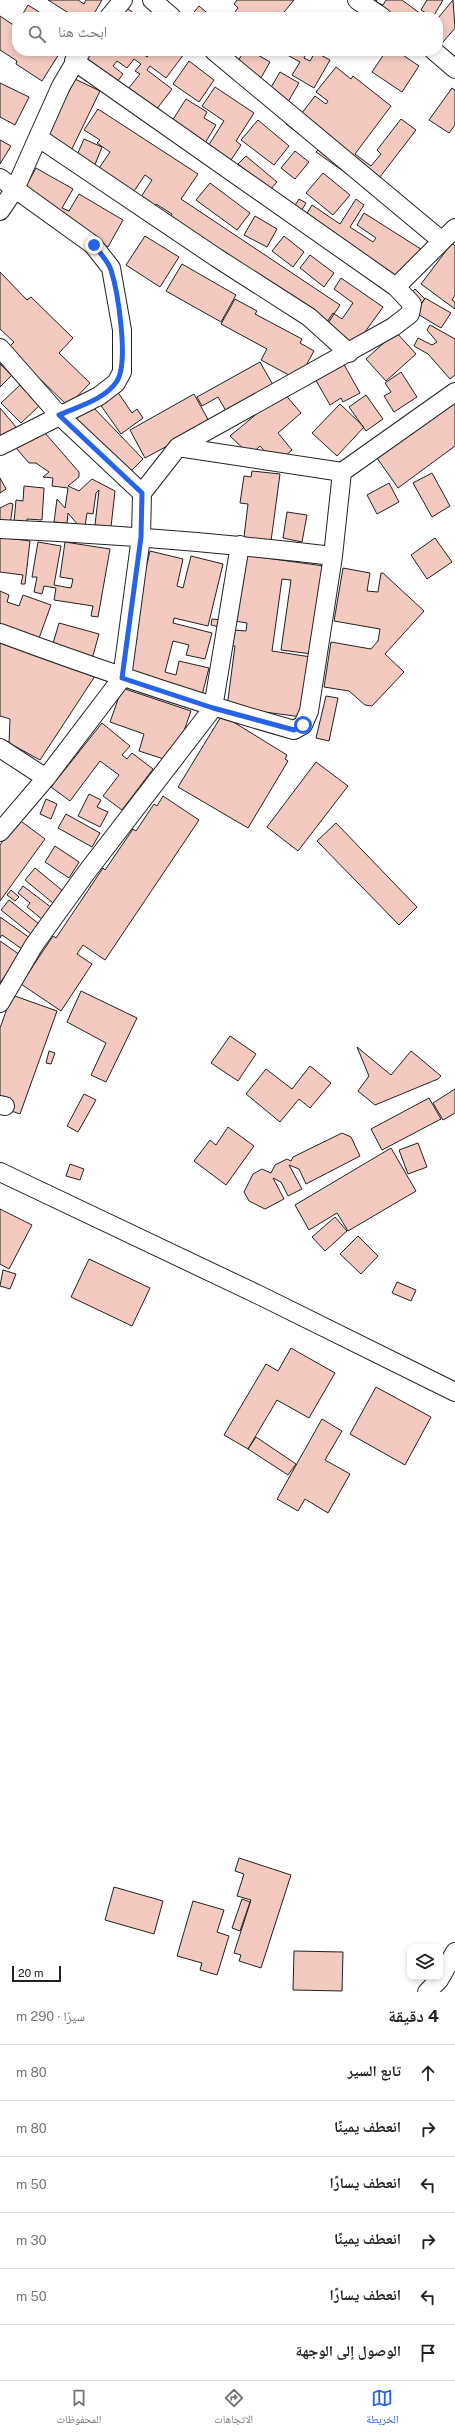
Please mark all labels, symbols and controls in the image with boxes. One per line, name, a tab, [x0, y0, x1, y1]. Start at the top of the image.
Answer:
search box	[12, 12, 443, 56]
icon: search	[26, 23, 48, 45]
text: ابحث هنا	[58, 23, 107, 40]
route end	[85, 236, 103, 254]
route start	[294, 716, 312, 734]
map controls	[407, 1944, 443, 1980]
button: layers	[407, 1944, 443, 1980]
scale bar	[12, 1964, 61, 1983]
text: 20 m	[18, 1967, 43, 1979]
text: 4 دقيقة	[388, 2006, 439, 2026]
text: سيرًا · 290 m	[16, 2009, 85, 2024]
text: تابع السير	[348, 2062, 401, 2079]
icon: ahead	[417, 2062, 439, 2084]
text: 80 m	[16, 2065, 47, 2080]
text: انعطف يمينًا	[334, 2118, 401, 2135]
icon: right	[417, 2118, 439, 2140]
text: 80 m	[16, 2121, 47, 2136]
text: انعطف يسارًا	[330, 2174, 401, 2191]
icon: left	[417, 2174, 439, 2196]
text: 50 m	[16, 2177, 47, 2192]
text: انعطف يمينًا	[334, 2230, 401, 2247]
icon: right	[417, 2230, 439, 2252]
text: 30 m	[16, 2233, 46, 2248]
text: انعطف يسارًا	[330, 2286, 401, 2303]
icon: left	[417, 2286, 439, 2308]
text: 50 m	[16, 2289, 47, 2304]
text: الوصول إلى الوجهة	[296, 2342, 401, 2359]
icon: arrive	[417, 2342, 439, 2364]
tab: المحفوظات	[56, 2387, 101, 2430]
tab: الاتجاهات	[214, 2387, 253, 2430]
tab: الخريطة	[366, 2387, 399, 2430]

